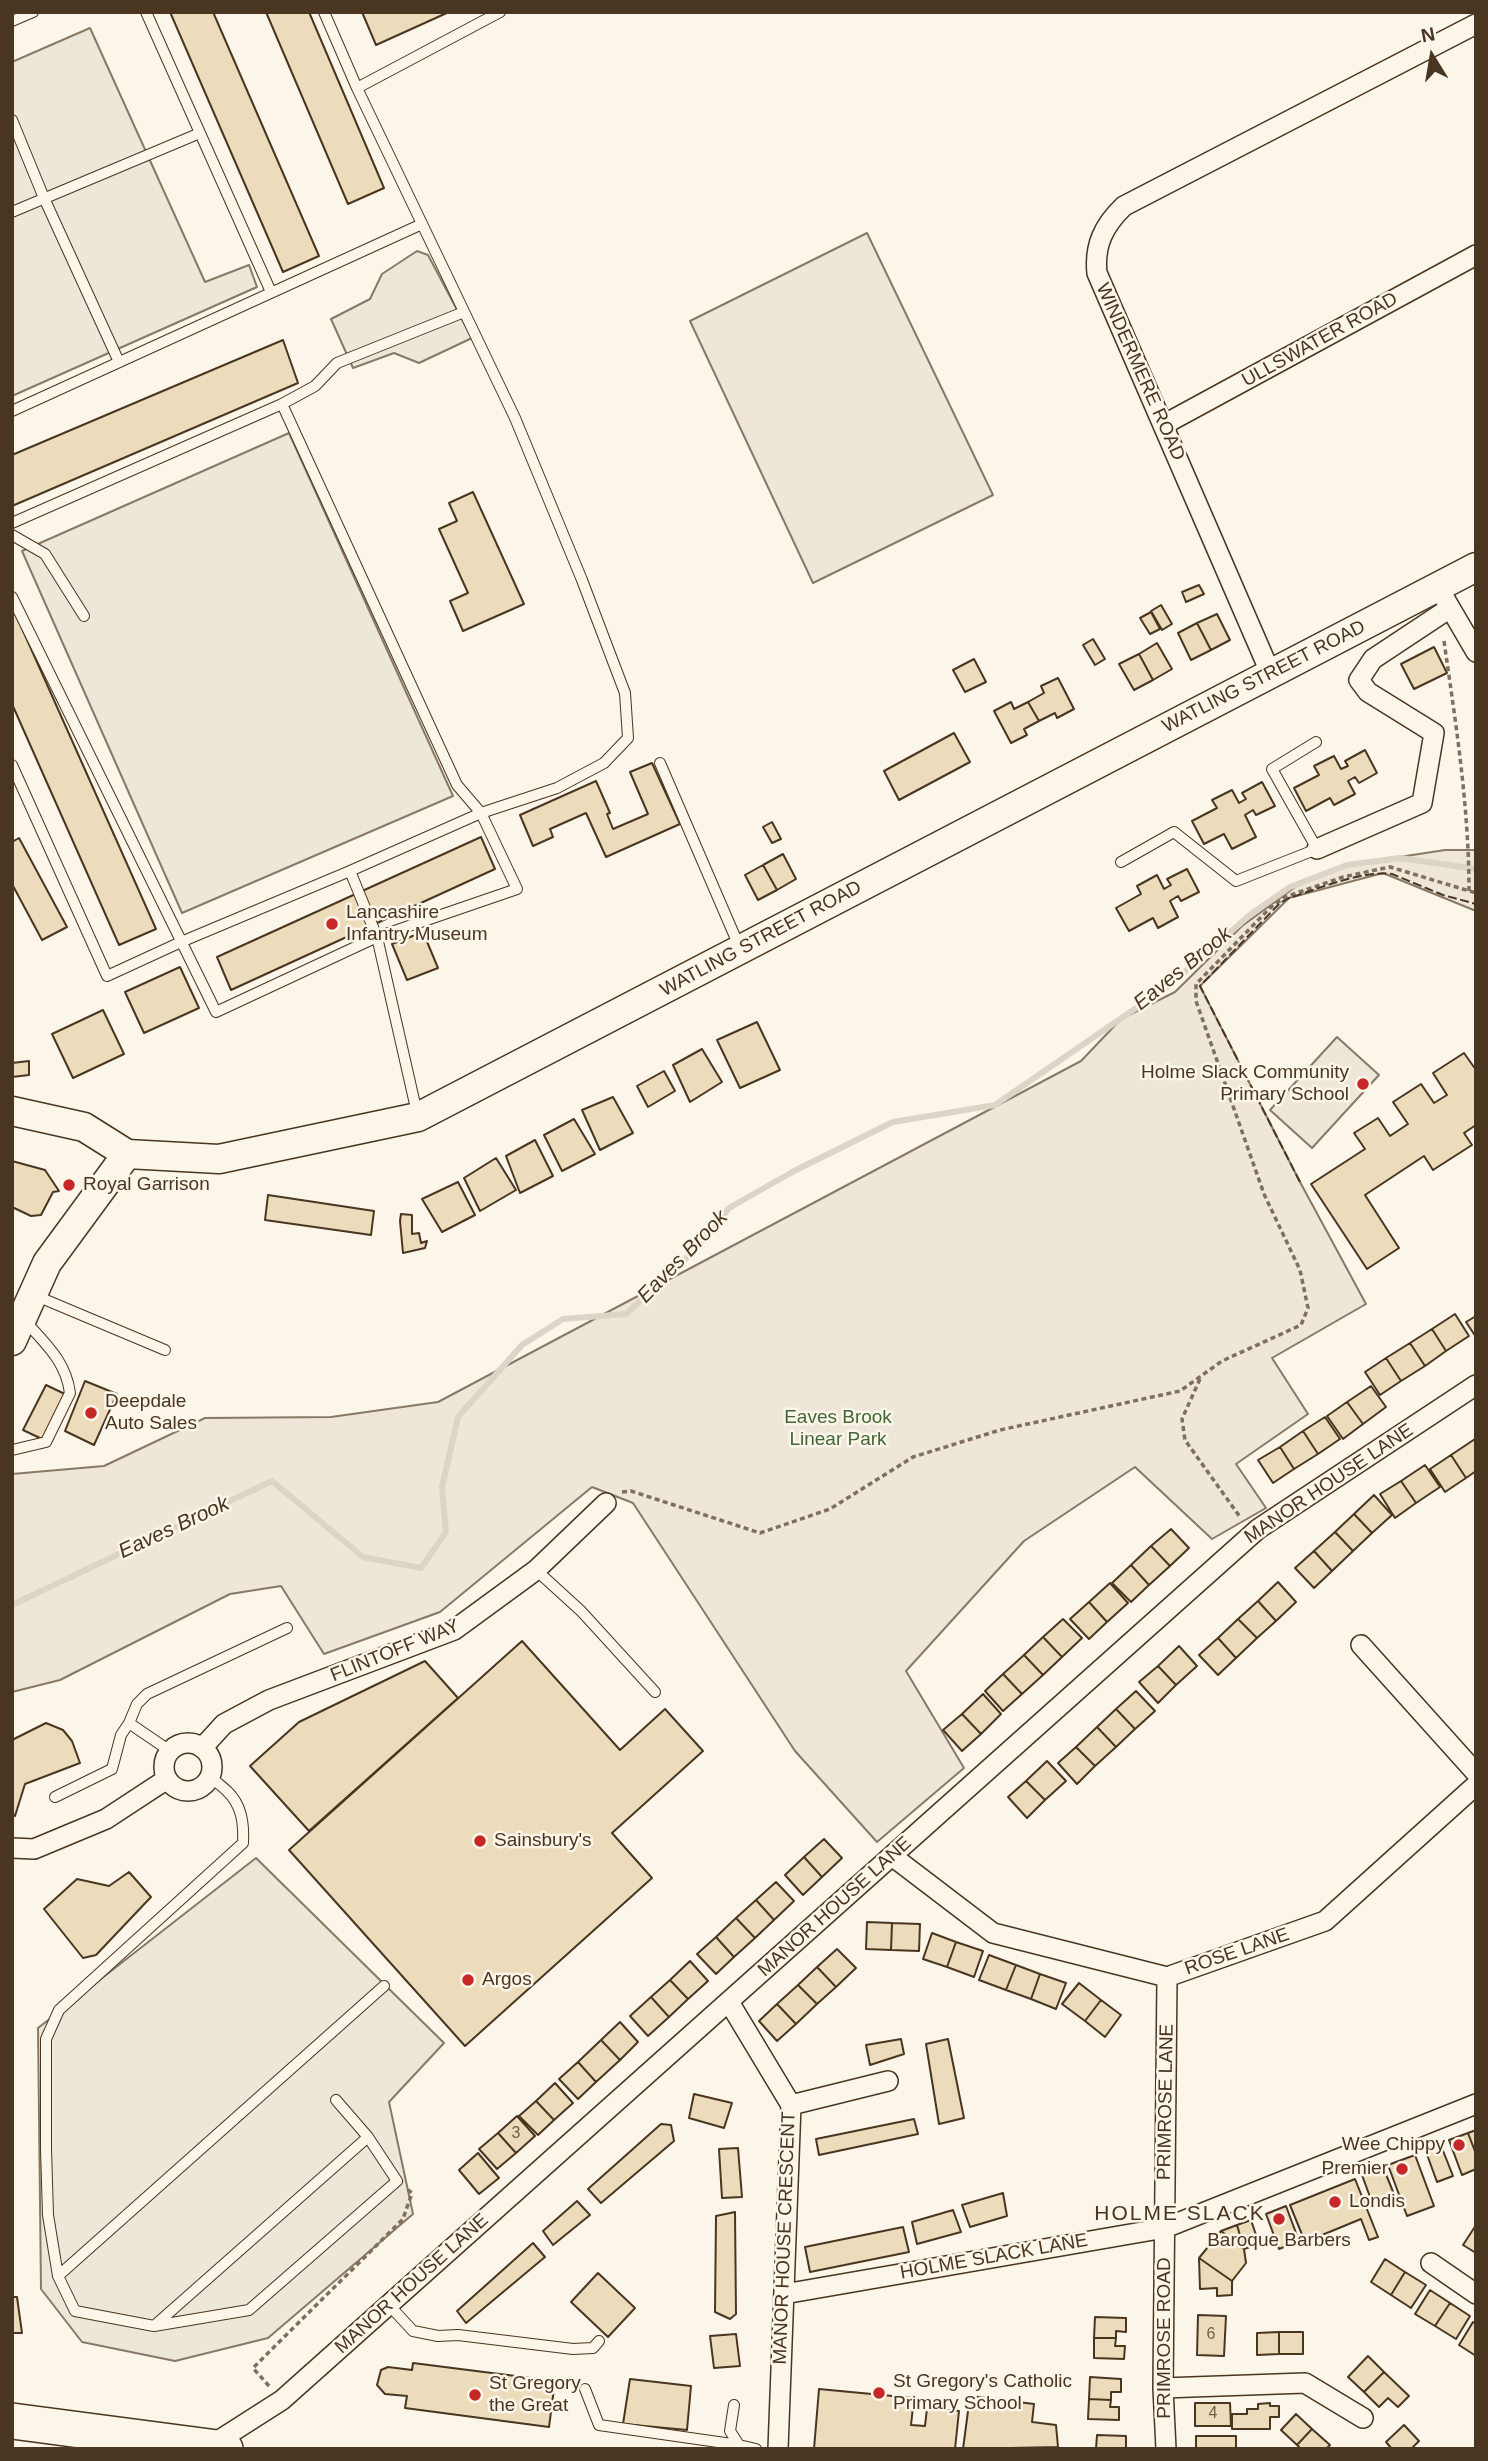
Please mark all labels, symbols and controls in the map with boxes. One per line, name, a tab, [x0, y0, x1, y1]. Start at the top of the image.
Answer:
north arrow	[1397, 21, 1467, 91]
text: N	[1419, 23, 1437, 47]
street label: WINDERMERE ROAD	[1091, 280, 1189, 464]
street label: ULLSWATER ROAD	[1238, 288, 1402, 392]
street label: WATLING STREET ROAD	[1159, 616, 1369, 738]
street label: WATLING STREET ROAD	[656, 876, 866, 1002]
place label: Lancashire Infantry Museum	[346, 902, 487, 946]
marker: Lancashire Infantry Museum	[324, 916, 340, 932]
water label: Eaves Brook	[1129, 922, 1237, 1016]
place label: Holme Slack Community Primary School	[1141, 1062, 1349, 1106]
marker: Holme Slack Community Primary School	[1355, 1076, 1371, 1092]
place label: Royal Garrison	[83, 1174, 210, 1196]
marker: Royal Garrison	[61, 1177, 77, 1193]
water label: Eaves Brook	[633, 1205, 733, 1309]
place label: Deepdale Auto Sales	[105, 1391, 197, 1435]
marker: Deepdale Auto Sales	[83, 1405, 99, 1421]
park label: Eaves Brook Linear Park	[784, 1407, 892, 1451]
street label: MANOR HOUSE LANE	[1240, 1419, 1418, 1549]
water label: Eaves Brook	[115, 1491, 233, 1565]
street label: FLINTOFF WAY	[327, 1615, 463, 1687]
place label: Sainsbury's	[494, 1830, 592, 1852]
street label: MANOR HOUSE LANE	[754, 1832, 916, 1982]
marker: Sainsbury's	[472, 1833, 488, 1849]
street label: ROSE LANE	[1182, 1924, 1292, 1980]
place label: Argos	[482, 1969, 532, 1991]
marker: Argos	[460, 1972, 476, 1988]
street label: PRIMROSE LANE	[1153, 2024, 1179, 2180]
street label: MANOR HOUSE CRESCENT	[769, 2111, 801, 2365]
house number: 3	[512, 2124, 520, 2144]
place label: Wee Chippy	[1342, 2134, 1445, 2156]
marker: Wee Chippy	[1451, 2137, 1467, 2153]
place label: Premier	[1321, 2158, 1388, 2180]
marker: Premier	[1394, 2161, 1410, 2177]
place label: Londis	[1349, 2191, 1405, 2213]
marker: Londis	[1327, 2194, 1343, 2210]
district label: HOLME SLACK	[1096, 2201, 1264, 2227]
street label: MANOR HOUSE LANE	[331, 2209, 493, 2359]
marker: Baroque Barbers	[1271, 2211, 1287, 2227]
street label: HOLME SLACK LANE	[898, 2229, 1090, 2285]
place label: Baroque Barbers	[1207, 2230, 1351, 2252]
street label: PRIMROSE ROAD	[1154, 2257, 1176, 2419]
house number: 6	[1207, 2325, 1215, 2345]
place label: St Gregory's Catholic Primary School	[893, 2371, 1072, 2415]
place label: St Gregory the Great	[489, 2373, 581, 2417]
marker: St Gregory's Catholic Primary School	[871, 2385, 887, 2401]
marker: St Gregory the Great	[467, 2387, 483, 2403]
house number: 4	[1209, 2404, 1217, 2424]

